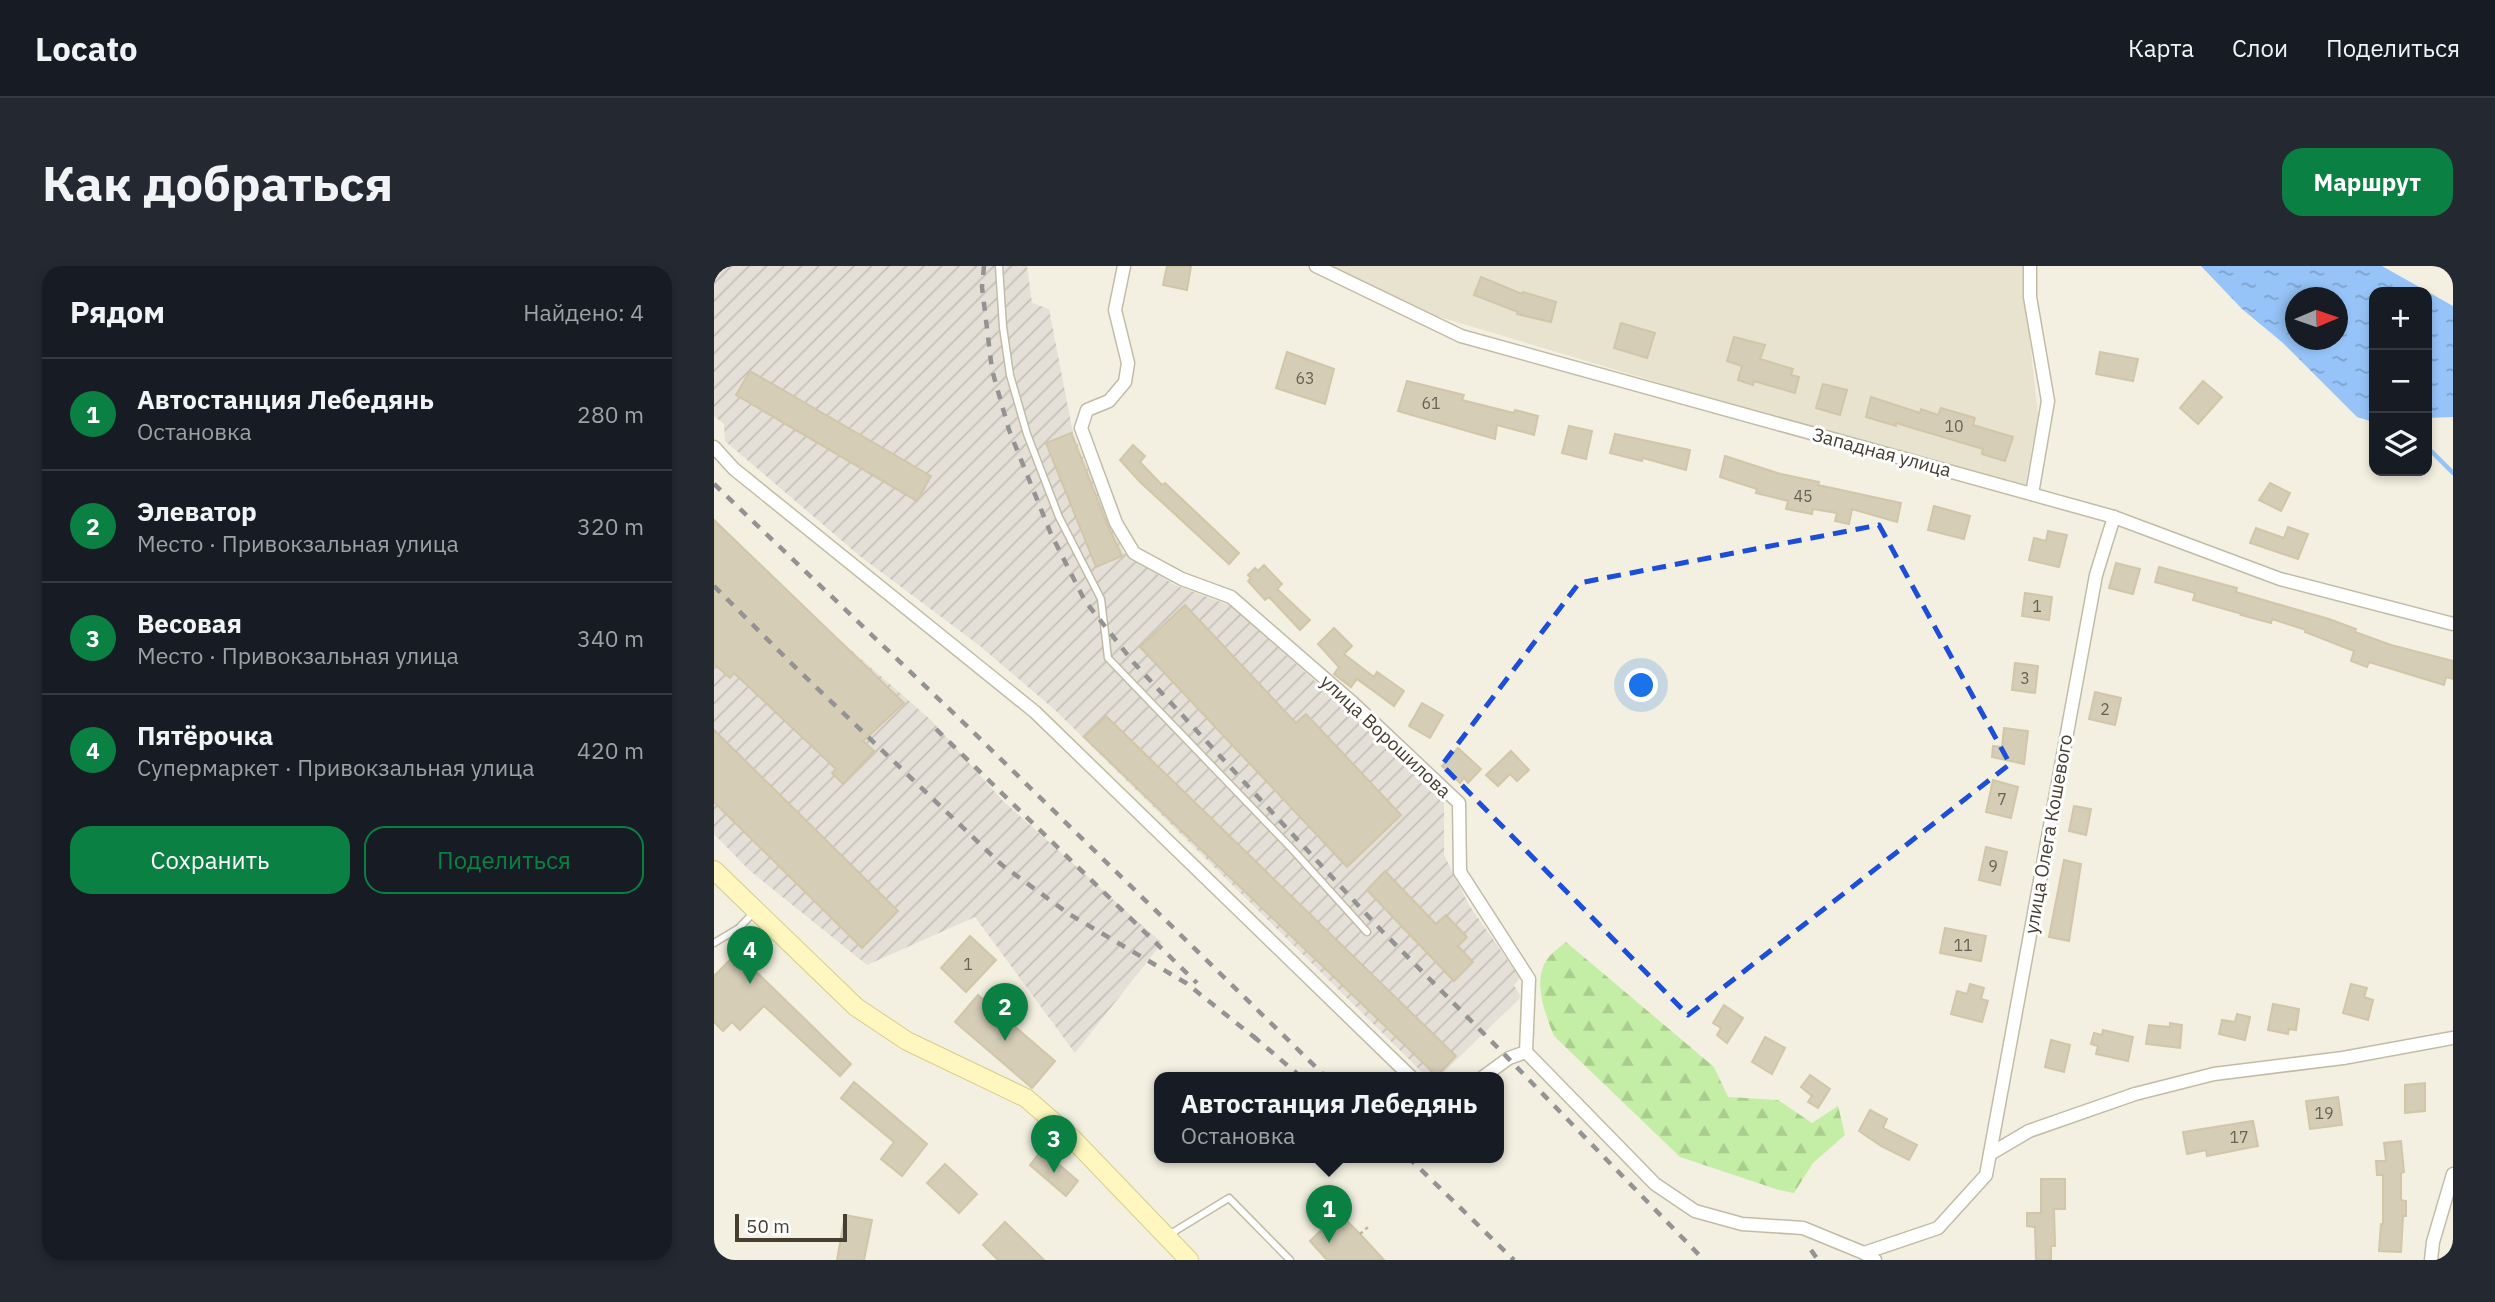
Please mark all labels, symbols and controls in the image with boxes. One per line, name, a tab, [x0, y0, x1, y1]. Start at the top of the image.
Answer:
text: Locato	[35, 27, 138, 70]
text: Карта	[2128, 32, 2194, 64]
text: Слои	[2232, 32, 2288, 64]
text: Поделиться	[2326, 32, 2460, 64]
button: Маршрут	[2282, 148, 2453, 216]
text: Как добраться	[42, 151, 393, 214]
north arrow	[2285, 287, 2348, 350]
map controls	[2369, 287, 2432, 476]
button: +	[2369, 287, 2432, 350]
text: Рядом	[70, 292, 165, 331]
text: Найдено: 4	[523, 297, 644, 327]
button: −	[2369, 350, 2432, 413]
house number: 63	[1295, 368, 1315, 388]
text: Автостанция Лебедянь	[137, 382, 434, 416]
house number: 61	[1421, 393, 1441, 413]
text: 1	[86, 399, 100, 429]
text: 280 m	[577, 399, 644, 429]
button: layers	[2369, 413, 2432, 476]
text: Остановка	[137, 416, 252, 446]
house number: 10	[1944, 416, 1964, 436]
street label: Западная улица	[1810, 422, 1954, 482]
house number: 45	[1793, 486, 1813, 506]
text: Элеватор	[137, 494, 257, 528]
text: 2	[86, 511, 100, 541]
text: 320 m	[577, 511, 644, 541]
text: Место · Привокзальная улица	[137, 528, 459, 558]
house number: 1	[2032, 596, 2042, 616]
text: Весовая	[137, 606, 242, 640]
text: 3	[86, 623, 100, 653]
text: 340 m	[577, 623, 644, 653]
text: Место · Привокзальная улица	[137, 640, 459, 670]
your location	[1624, 668, 1658, 702]
house number: 3	[2020, 668, 2030, 688]
street label: улица Ворошилова	[1316, 669, 1456, 803]
house number: 2	[2100, 699, 2110, 719]
text: Пятёрочка	[137, 718, 273, 752]
street label: улица Олега Кошевого	[2019, 732, 2077, 936]
text: 4	[86, 735, 100, 765]
text: 420 m	[577, 735, 644, 765]
text: Супермаркет · Привокзальная улица	[137, 752, 534, 782]
house number: 7	[1997, 789, 2007, 809]
button: Сохранить	[70, 826, 350, 894]
button: Поделиться	[364, 826, 644, 894]
house number: 9	[1988, 856, 1998, 876]
pin: 4	[727, 926, 773, 984]
house number: 11	[1953, 935, 1973, 955]
house number: 1	[963, 954, 973, 974]
pin: 2	[982, 983, 1028, 1041]
popup	[1154, 1072, 1504, 1163]
text: Автостанция Лебедянь	[1181, 1086, 1477, 1120]
house number: 19	[2314, 1103, 2334, 1123]
pin: 3	[1031, 1115, 1077, 1173]
text: Остановка	[1181, 1120, 1295, 1150]
house number: 17	[2229, 1127, 2249, 1147]
pin: 1	[1306, 1185, 1352, 1243]
scale bar	[735, 1211, 847, 1243]
text: 50 m	[746, 1214, 790, 1238]

